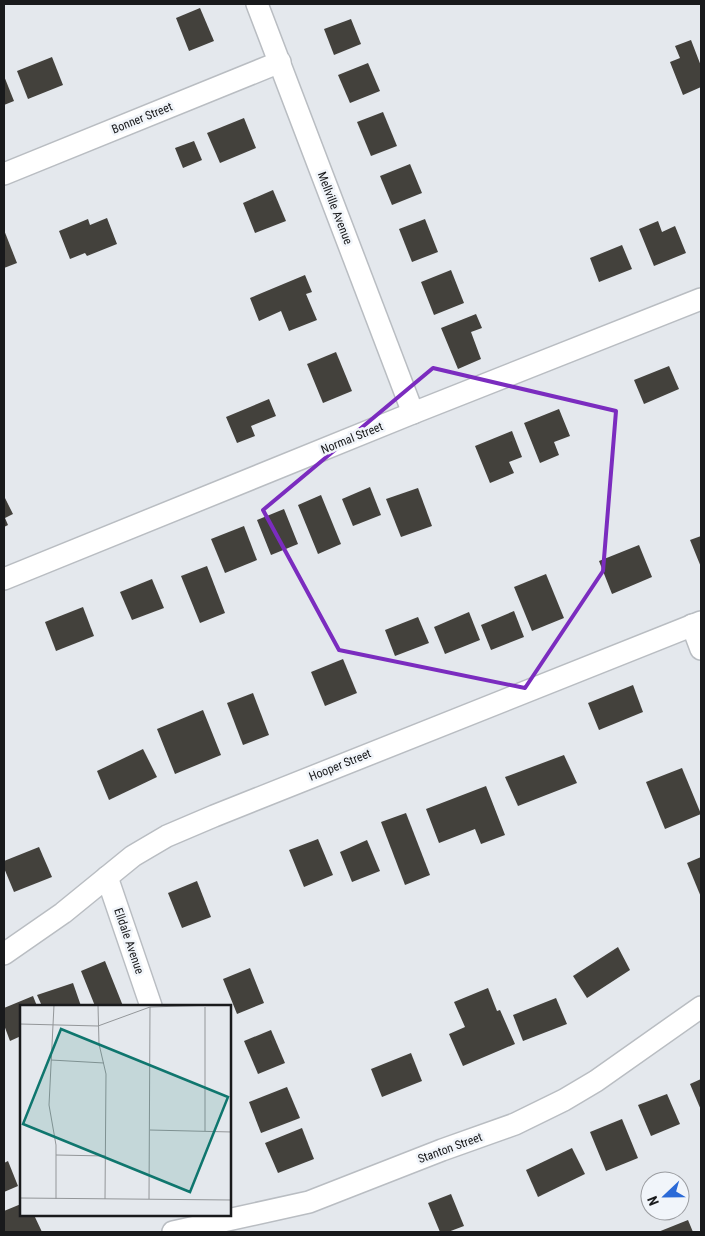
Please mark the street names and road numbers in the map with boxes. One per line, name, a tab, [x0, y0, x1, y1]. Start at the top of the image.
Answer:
street label: Bonner Street	[110, 99, 175, 137]
street label: Mellville Avenue	[315, 170, 355, 247]
street label: Normal Street	[319, 419, 385, 457]
street label: Hooper Street	[307, 746, 373, 784]
street label: Elldale Avenue	[111, 906, 147, 976]
street label: Stanton Street	[416, 1130, 485, 1166]

